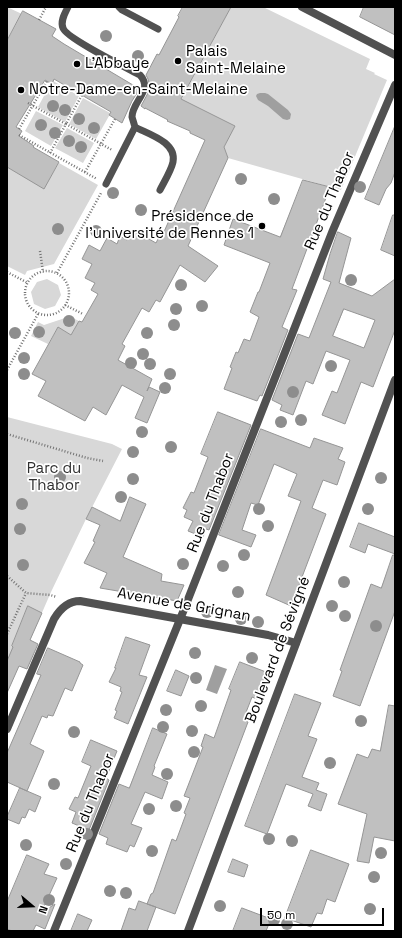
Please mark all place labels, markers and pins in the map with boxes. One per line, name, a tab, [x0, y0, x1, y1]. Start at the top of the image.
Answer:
place label: Palais Saint-Melaine	[186, 43, 286, 78]
place label: L’Abbaye	[85, 55, 149, 73]
marker: Palais Saint-Melaine	[173, 56, 183, 66]
marker: L’Abbaye	[72, 59, 82, 69]
place label: Notre-Dame-en-Saint-Melaine	[29, 81, 248, 99]
marker: Notre-Dame-en-Saint-Melaine	[16, 85, 26, 95]
place label: Présidence de l'université de Rennes 1	[85, 208, 254, 243]
marker: Présidence de l'université de Rennes 1	[257, 221, 267, 231]

